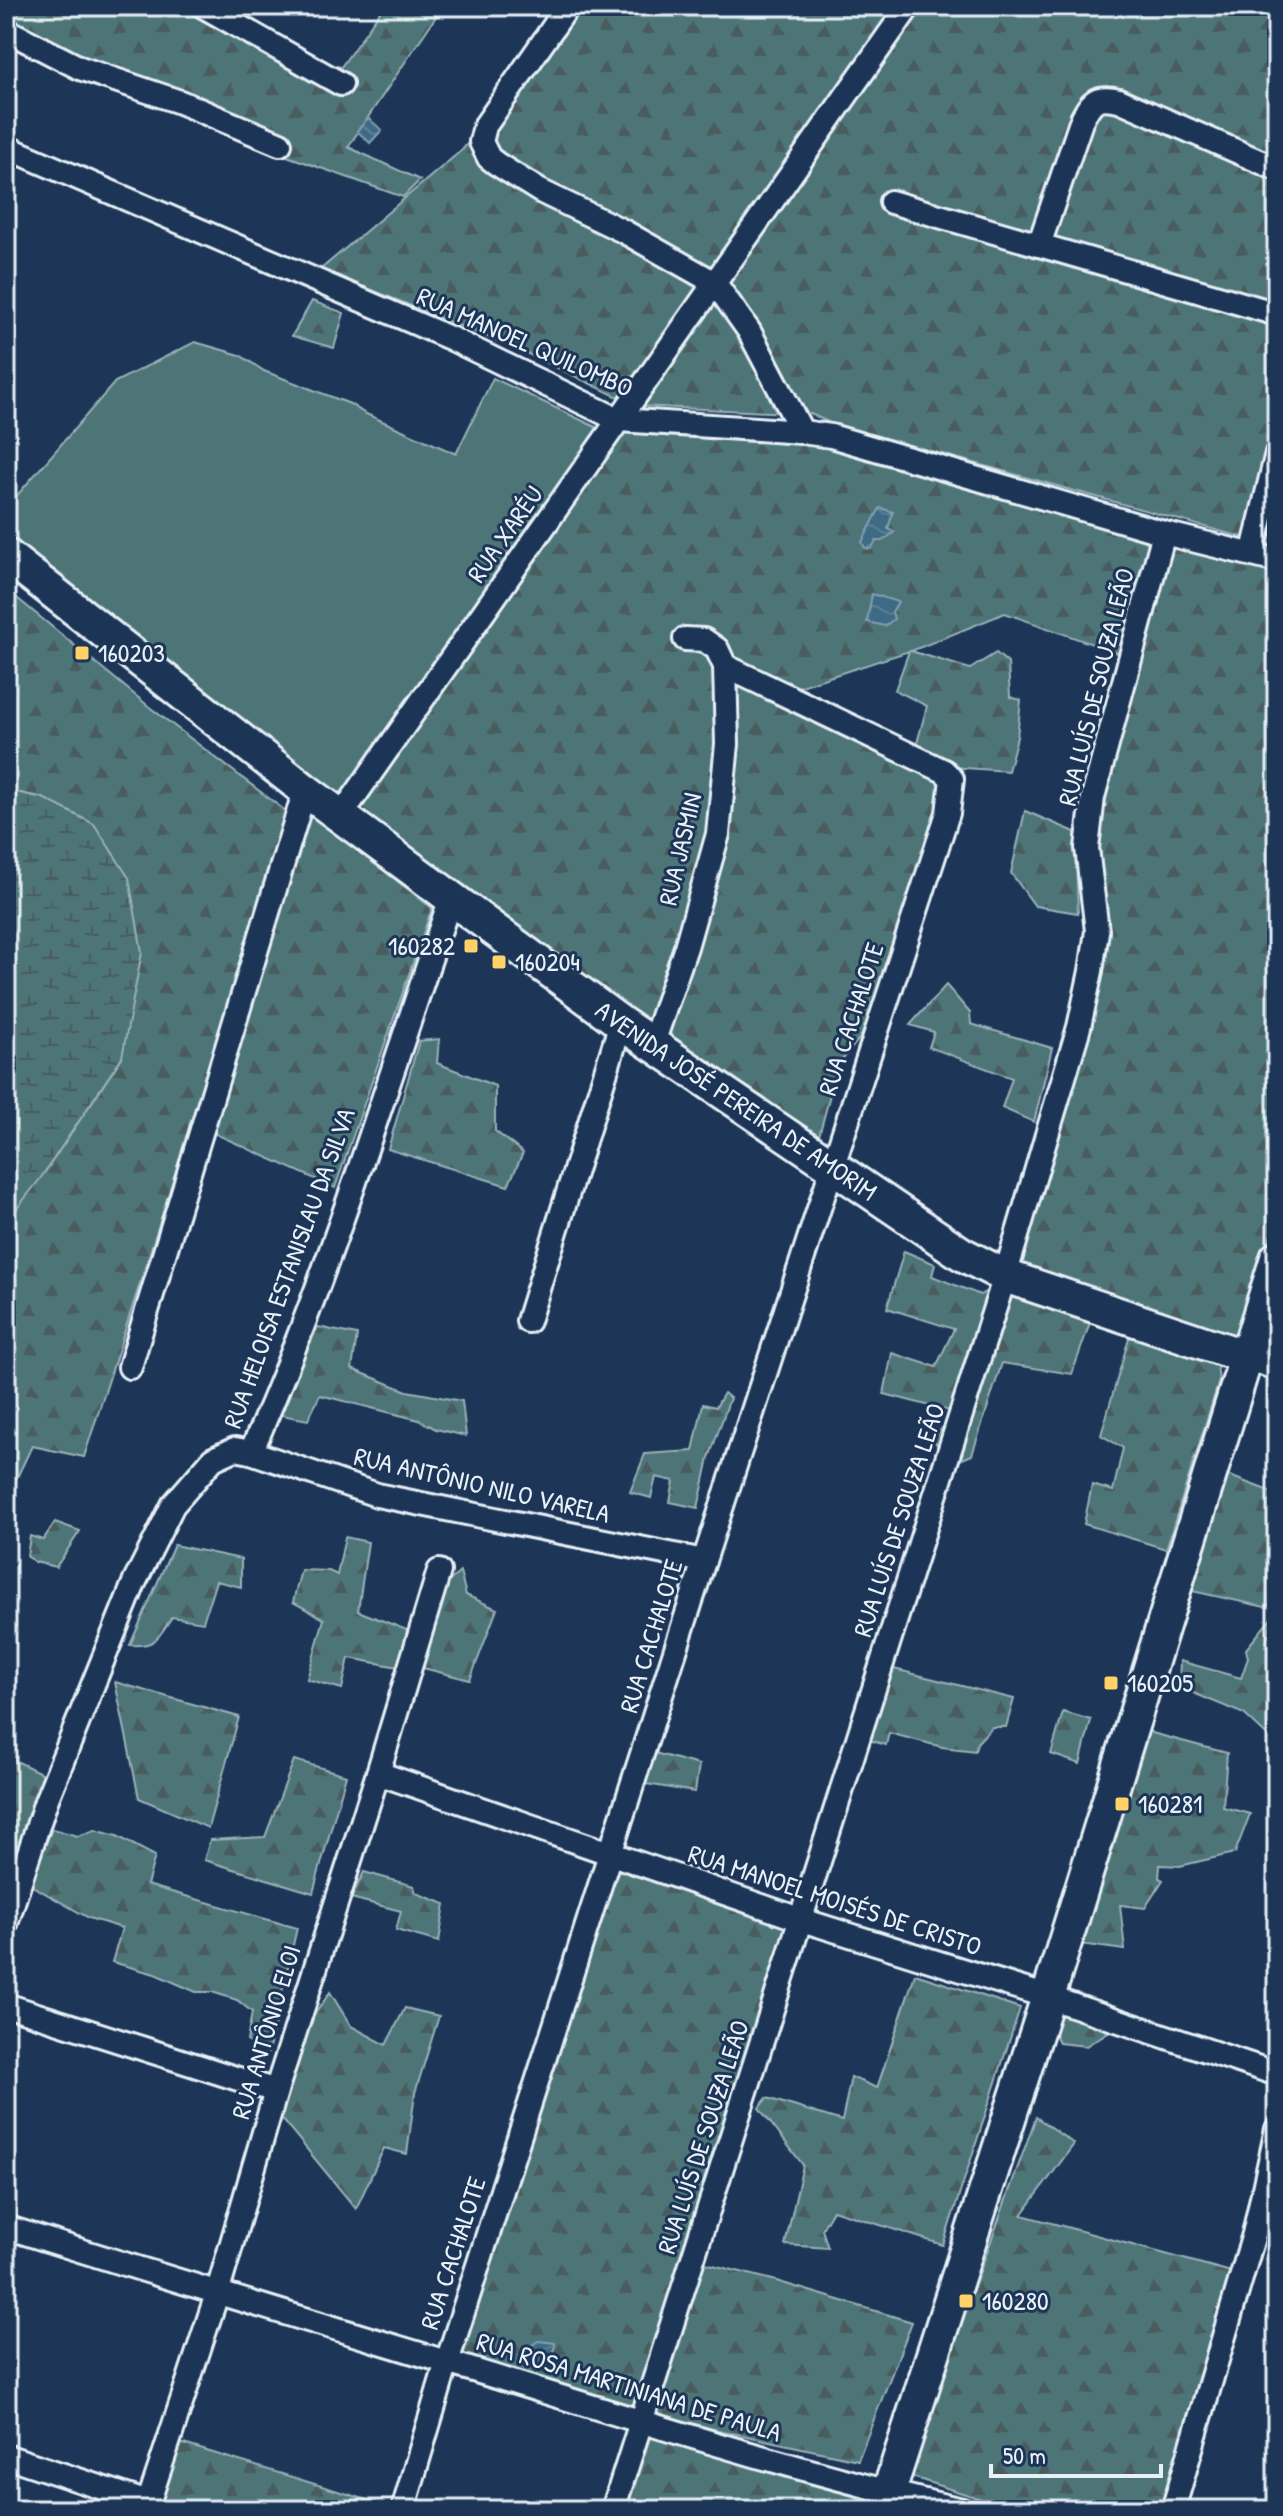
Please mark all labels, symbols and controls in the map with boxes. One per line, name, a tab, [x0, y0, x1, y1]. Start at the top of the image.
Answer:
street label: RUA MANOEL QUILOMBO	[412, 278, 639, 405]
street label: RUA XARÉU	[459, 478, 551, 589]
street label: RUA LUÍS DE SOUZA LEÃO	[1049, 565, 1142, 809]
place label: 160203	[98, 635, 165, 670]
marker: 160203	[73, 644, 91, 662]
street label: RUA JASMIN	[650, 789, 709, 909]
place label: 160282	[388, 928, 455, 963]
marker: 160282	[462, 937, 480, 955]
street label: RUA CACHALOTE	[809, 938, 892, 1100]
place label: 160204	[515, 944, 580, 979]
marker: 160204	[490, 953, 508, 971]
street label: AVENIDA JOSÉ PEREIRA DE AMORIM	[589, 992, 884, 1209]
street label: RUA HELOISA ESTANISLAU DA SILVA	[214, 1103, 363, 1433]
street label: RUA LUÍS DE SOUZA LEÃO	[844, 1399, 953, 1641]
street label: RUA ANTÔNIO NILO VARELA	[351, 1438, 614, 1531]
street label: RUA CACHALOTE	[611, 1554, 691, 1717]
place label: 160205	[1127, 1665, 1193, 1700]
marker: 160205	[1102, 1674, 1120, 1692]
place label: 160281	[1138, 1786, 1202, 1821]
marker: 160281	[1113, 1795, 1131, 1813]
street label: RUA MANOEL MOISÉS DE CRISTO	[684, 1836, 986, 1963]
street label: RUA ANTÔNIO ELOI	[222, 1941, 309, 2123]
street label: RUA LUÍS DE SOUZA LEÃO	[648, 2016, 757, 2258]
street label: RUA CACHALOTE	[411, 2172, 494, 2334]
place label: 160280	[982, 2283, 1049, 2318]
marker: 160280	[957, 2292, 975, 2310]
street label: RUA ROSA MARTINIANA DE PAULA	[473, 2323, 786, 2450]
scale bar	[991, 2428, 1161, 2478]
text: 50 m	[1003, 2439, 1046, 2471]

